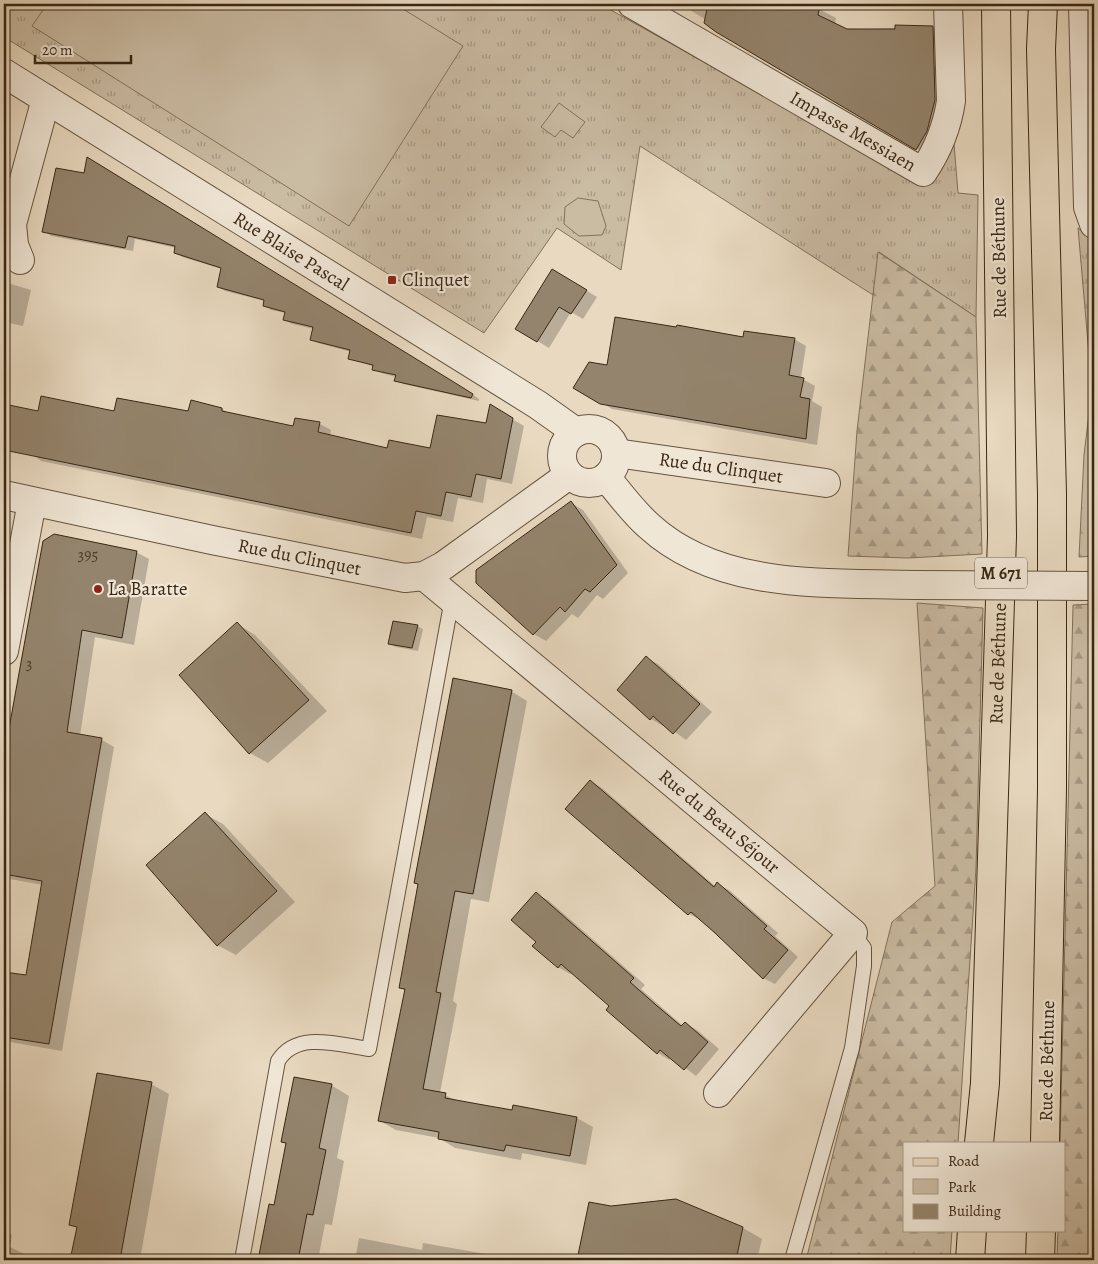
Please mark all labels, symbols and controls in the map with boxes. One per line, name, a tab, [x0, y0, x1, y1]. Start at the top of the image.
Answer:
scale bar	[35, 32, 131, 64]
text: 20 m	[42, 40, 73, 60]
street label: Impasse Messiaen	[785, 85, 921, 178]
street label: Rue de Béthune	[985, 197, 1013, 319]
street label: Rue Blaise Pascal	[228, 206, 354, 297]
place label: Clinquet	[402, 267, 469, 293]
marker: Clinquet	[386, 274, 398, 286]
street label: Rue du Clinquet	[657, 446, 785, 490]
street label: Rue du Clinquet	[236, 532, 363, 582]
house number: 395	[78, 544, 99, 566]
road number: M 671	[975, 558, 1027, 588]
place label: La Baratte	[108, 576, 187, 602]
marker: La Baratte	[92, 583, 104, 595]
street label: Rue de Béthune	[983, 602, 1013, 725]
house number: 3	[26, 653, 32, 675]
street label: Rue du Beau Séjour	[653, 764, 785, 880]
street label: Rue de Béthune	[1033, 1000, 1061, 1122]
legend	[903, 1142, 1066, 1232]
text: Road	[948, 1151, 980, 1171]
text: Park	[948, 1177, 977, 1197]
text: Building	[948, 1201, 1001, 1221]

